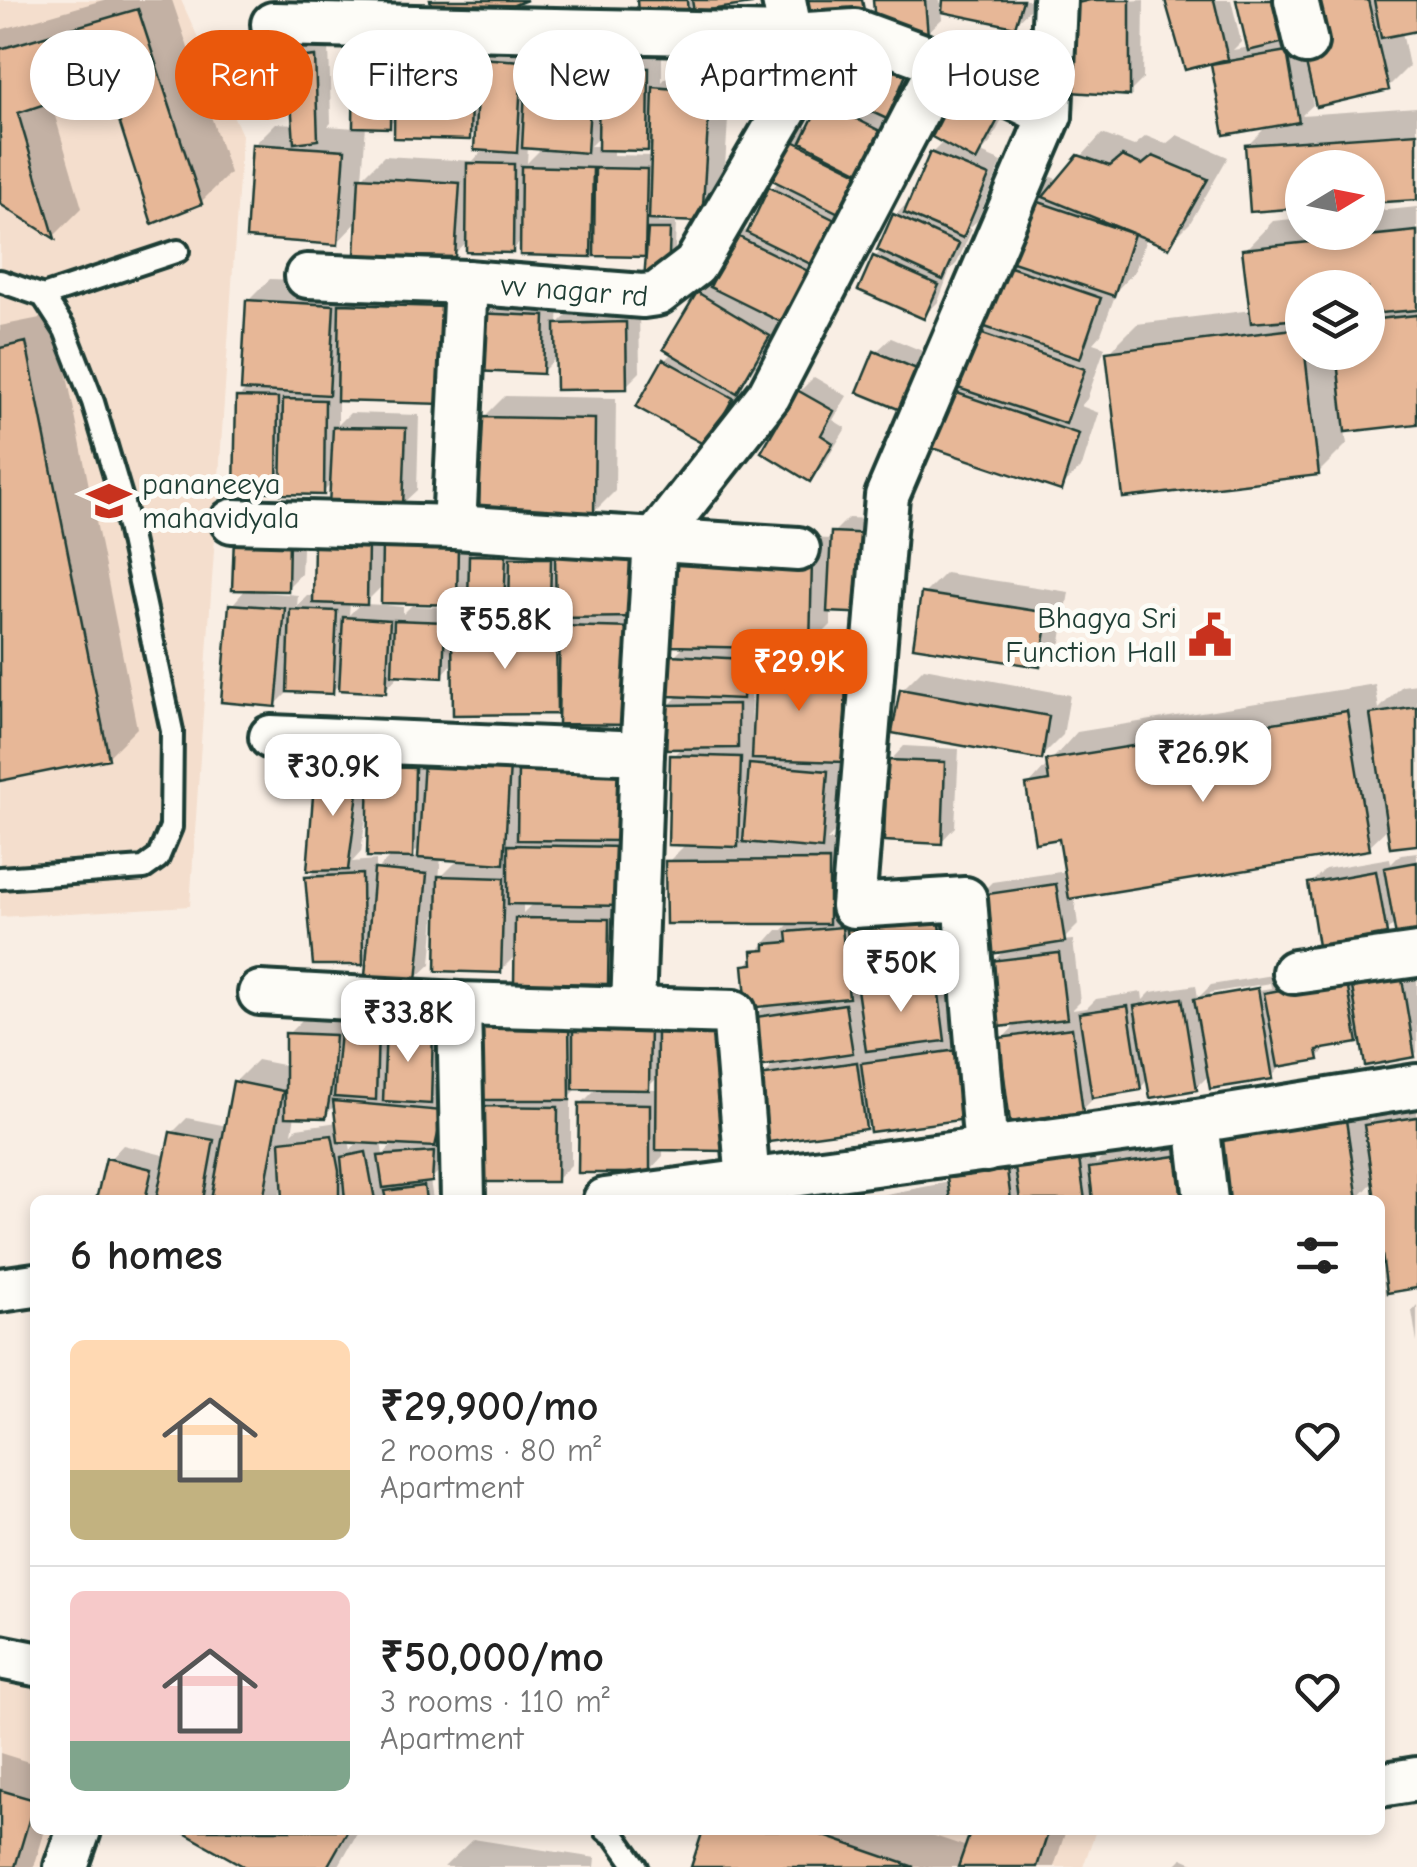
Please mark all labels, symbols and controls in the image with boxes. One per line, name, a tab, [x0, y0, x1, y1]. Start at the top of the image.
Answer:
chip: Buy	[30, 30, 155, 120]
chip: Rent	[175, 30, 313, 120]
chip: Filters	[333, 30, 493, 120]
chip: New	[513, 30, 645, 120]
chip: Apartment	[665, 30, 892, 120]
chip: House	[912, 30, 1075, 120]
north arrow	[1285, 150, 1385, 250]
map controls	[1285, 150, 1385, 370]
street label: vv nagar rd	[499, 268, 649, 314]
button: layers	[1285, 270, 1385, 370]
place label: pananeeya mahavidyala	[142, 467, 300, 536]
school or university icon: pananeeya mahavidyala	[85, 477, 133, 525]
pin: ₹55.8K	[424, 587, 586, 672]
text: ₹55.8K	[459, 601, 551, 638]
place label: Bhagya Sri Function Hall	[1005, 601, 1177, 670]
public building icon: Bhagya Sri Function Hall	[1186, 611, 1234, 659]
pin: ₹29.9K	[718, 629, 880, 714]
text: ₹29.9K	[753, 643, 845, 680]
pin: ₹26.9K	[1122, 720, 1284, 805]
pin: ₹30.9K	[252, 734, 414, 819]
text: ₹26.9K	[1157, 734, 1249, 771]
text: ₹30.9K	[287, 748, 379, 785]
pin: ₹50K	[842, 930, 960, 1015]
text: ₹50K	[865, 944, 937, 981]
pin: ₹33.8K	[327, 980, 489, 1065]
text: ₹33.8K	[363, 994, 453, 1031]
icon: filters	[1290, 1228, 1345, 1283]
text: 6 homes	[70, 1231, 223, 1280]
icon: home	[150, 1380, 270, 1500]
text: ₹29,900/mo	[380, 1382, 598, 1431]
icon: heart	[1290, 1413, 1345, 1468]
text: 2 rooms · 80 m²	[380, 1432, 601, 1469]
text: Apartment	[380, 1469, 523, 1506]
icon: home	[150, 1631, 270, 1751]
text: ₹50,000/mo	[380, 1633, 604, 1682]
icon: heart	[1290, 1664, 1345, 1719]
text: 3 rooms · 110 m²	[380, 1683, 610, 1720]
text: Apartment	[380, 1720, 523, 1757]

